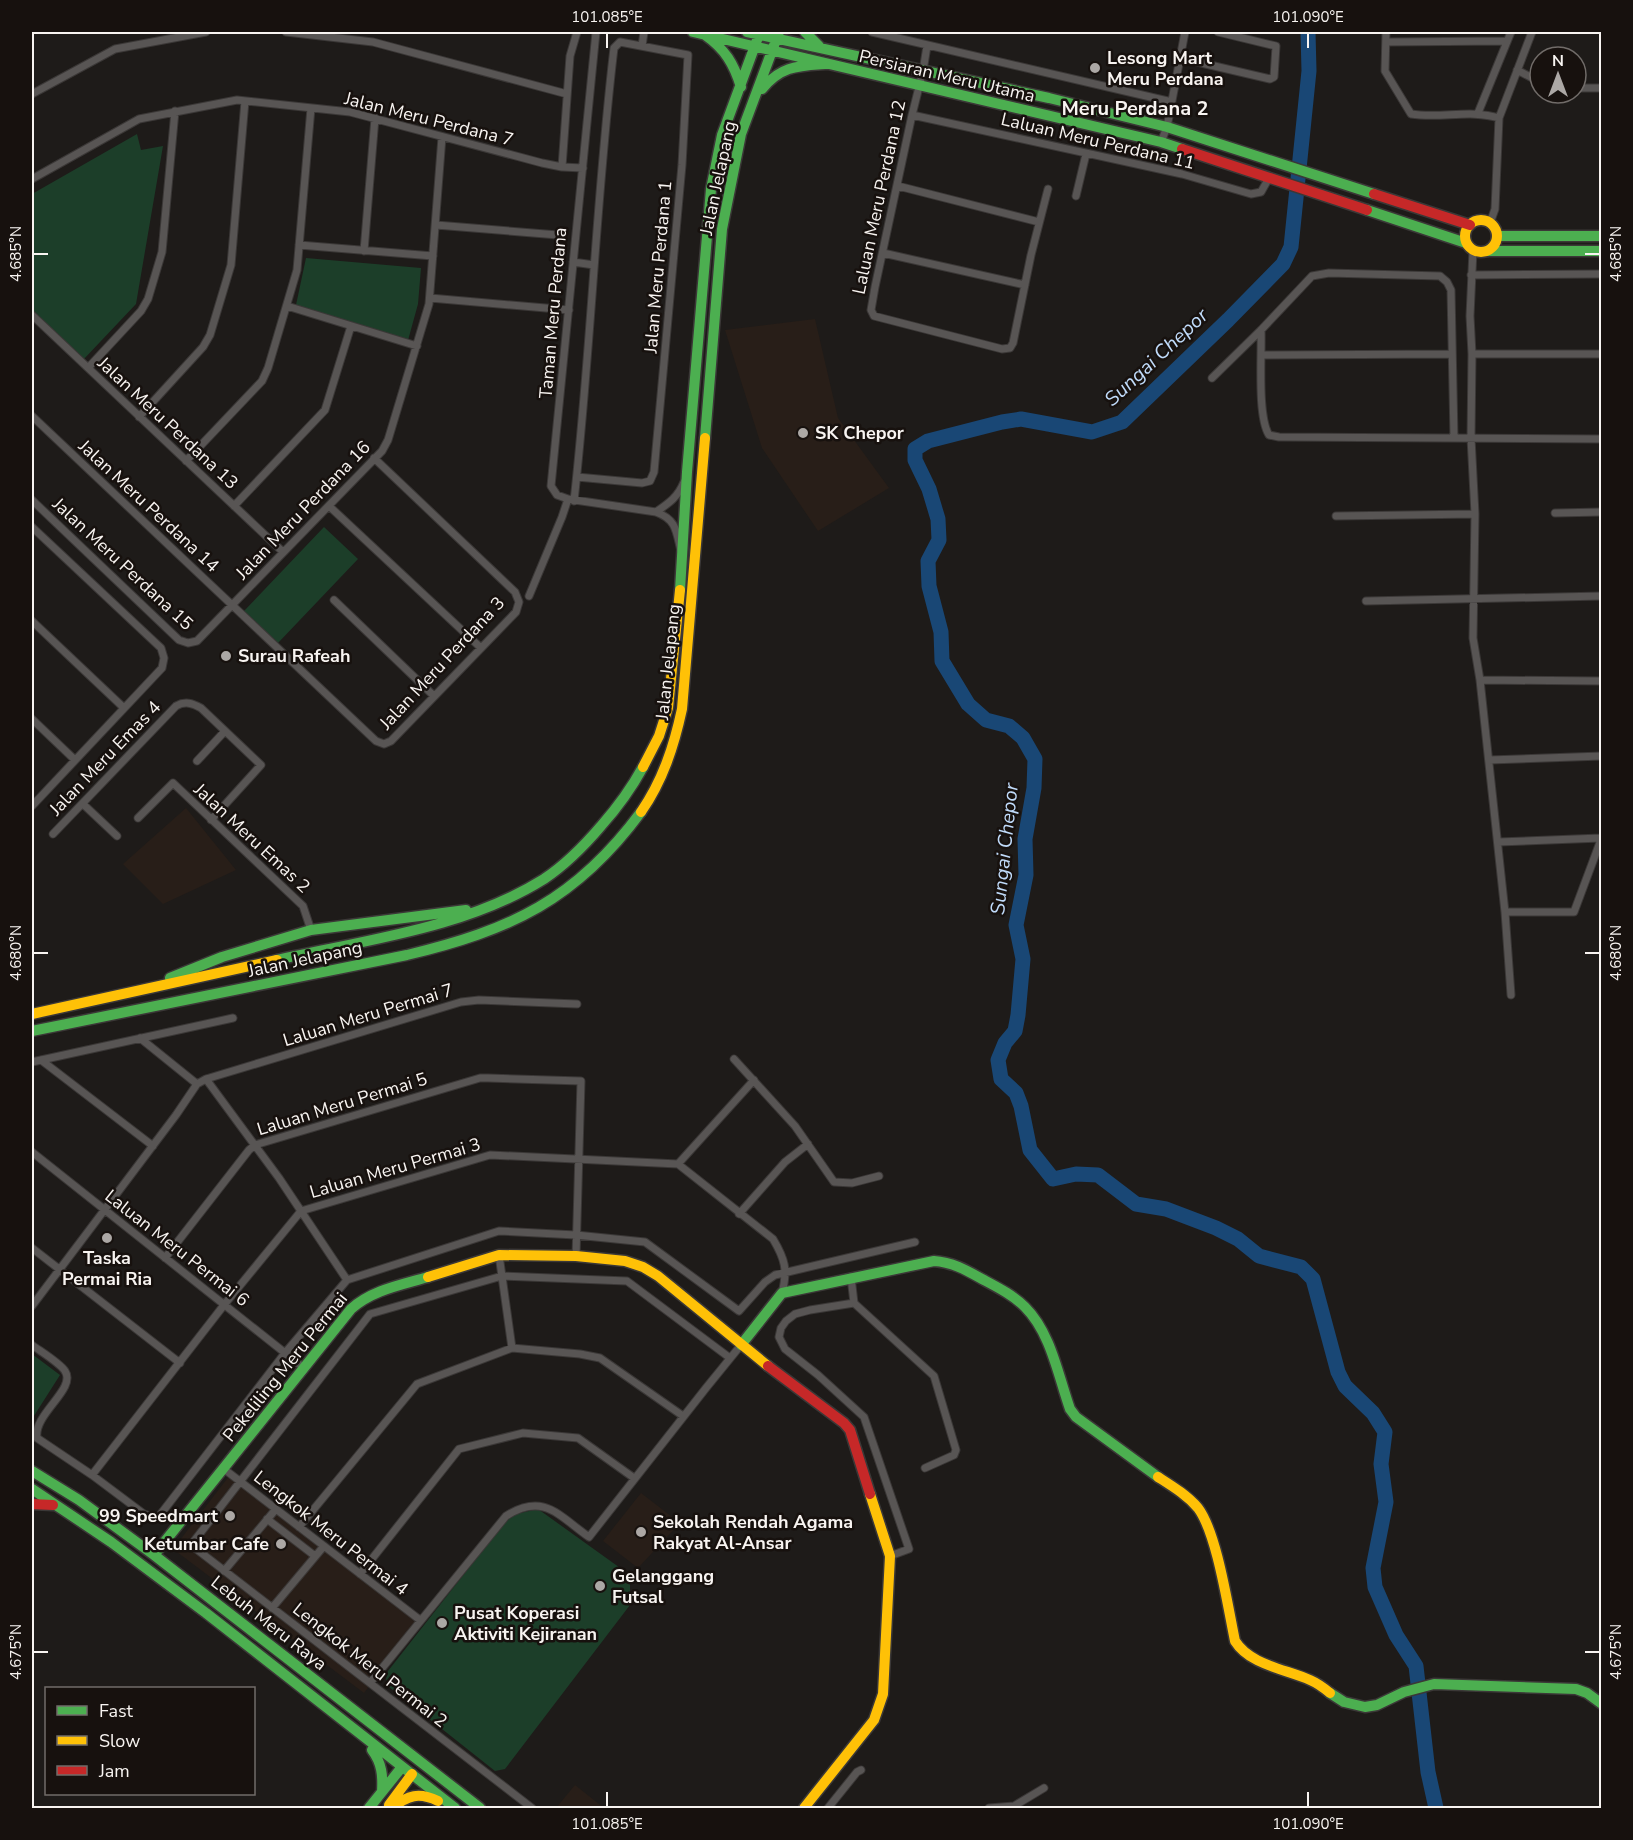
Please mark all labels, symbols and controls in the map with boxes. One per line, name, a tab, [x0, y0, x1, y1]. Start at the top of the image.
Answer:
text: 101.085°E	[571, 7, 643, 27]
text: 101.090°E	[1272, 7, 1344, 27]
street label: Persiaran Meru Utama	[857, 44, 1037, 108]
north arrow	[1528, 45, 1588, 105]
place label: Lesong Mart Meru Perdana	[1107, 46, 1224, 91]
text: N	[1552, 50, 1564, 72]
marker: Lesong Mart Meru Perdana	[1088, 61, 1102, 75]
street label: Jalan Meru Perdana 7	[341, 86, 516, 152]
district label: Meru Perdana 2	[1061, 95, 1209, 122]
street label: Laluan Meru Perdana 12	[847, 98, 911, 296]
street label: Laluan Meru Perdana 11	[999, 107, 1197, 175]
street label: Jalan Jelapang	[694, 119, 742, 238]
street label: Jalan Meru Perdana 1	[638, 180, 678, 355]
text: 4.685°N	[6, 226, 26, 282]
street label: Taman Meru Perdana	[534, 226, 572, 400]
text: 4.685°N	[1606, 226, 1626, 282]
water label: Sungai Chepor	[1099, 302, 1215, 412]
street label: Jalan Meru Perdana 13	[92, 351, 244, 495]
place label: SK Chepor	[815, 421, 904, 445]
marker: SK Chepor	[796, 426, 810, 440]
street label: Jalan Meru Perdana 14	[73, 434, 225, 578]
street label: Jalan Meru Perdana 16	[230, 435, 376, 585]
street label: Jalan Meru Perdana 15	[47, 492, 199, 636]
street label: Jalan Meru Perdana 3	[373, 591, 510, 735]
street label: Jalan Jelapang	[650, 603, 686, 722]
place label: Surau Rafeah	[238, 644, 350, 668]
marker: Surau Rafeah	[219, 649, 233, 663]
street label: Jalan Meru Emas 4	[43, 695, 166, 821]
street label: Jalan Meru Emas 2	[188, 777, 315, 898]
water label: Sungai Chepor	[984, 781, 1025, 916]
text: 4.680°N	[6, 925, 26, 981]
text: 4.680°N	[1606, 925, 1626, 981]
street label: Jalan Jelapang	[245, 935, 364, 983]
street label: Laluan Meru Permai 7	[280, 978, 456, 1052]
street label: Laluan Meru Permai 5	[254, 1067, 430, 1141]
street label: Laluan Meru Permai 3	[307, 1132, 483, 1204]
street label: Laluan Meru Permai 6	[100, 1184, 254, 1312]
marker: Taska Permai Ria	[100, 1231, 114, 1245]
place label: Taska Permai Ria	[62, 1246, 152, 1291]
street label: Pekeliling Meru Permai	[217, 1287, 353, 1447]
street label: Lengkok Meru Permai 4	[249, 1465, 413, 1601]
place label: 99 Speedmart	[99, 1504, 218, 1528]
marker: 99 Speedmart	[223, 1509, 237, 1523]
place label: Sekolah Rendah Agama Rakyat Al-Ansar	[653, 1510, 853, 1555]
marker: Sekolah Rendah Agama Rakyat Al-Ansar	[634, 1525, 648, 1539]
place label: Ketumbar Cafe	[144, 1532, 269, 1556]
marker: Ketumbar Cafe	[274, 1537, 288, 1551]
place label: Gelanggang Futsal	[612, 1564, 714, 1609]
street label: Lebuh Meru Raya	[206, 1570, 332, 1676]
marker: Gelanggang Futsal	[593, 1579, 607, 1593]
street label: Lengkok Meru Permai 2	[288, 1597, 452, 1733]
place label: Pusat Koperasi Aktiviti Kejiranan	[454, 1601, 597, 1646]
marker: Pusat Koperasi Aktiviti Kejiranan	[435, 1616, 449, 1630]
text: 4.675°N	[6, 1624, 26, 1680]
text: 4.675°N	[1606, 1624, 1626, 1680]
legend	[45, 1687, 255, 1795]
text: Fast	[99, 1699, 134, 1723]
text: Slow	[99, 1729, 140, 1753]
text: Jam	[98, 1759, 130, 1783]
text: 101.085°E	[571, 1814, 643, 1834]
text: 101.090°E	[1272, 1814, 1344, 1834]

